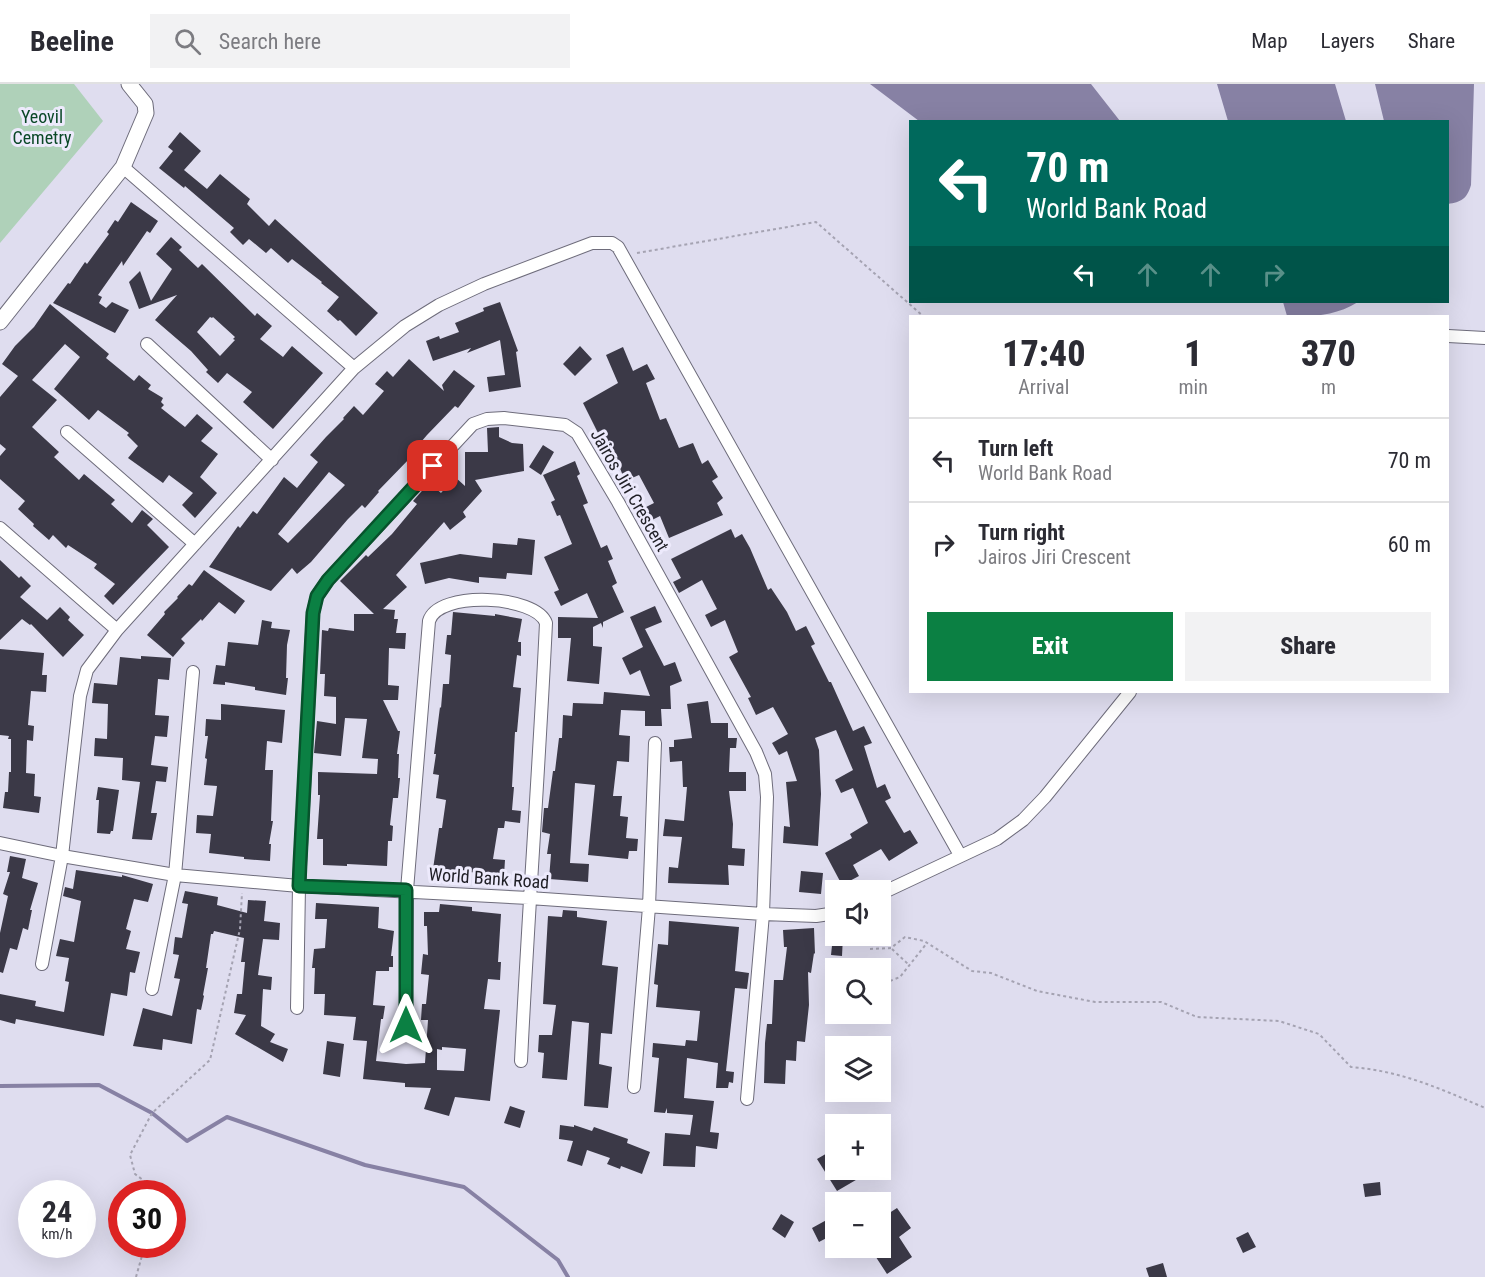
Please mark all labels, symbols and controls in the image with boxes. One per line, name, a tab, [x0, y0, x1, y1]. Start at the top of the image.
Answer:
search box	[150, 14, 570, 68]
text: Beeline	[30, 25, 114, 58]
icon: search	[171, 25, 204, 58]
text: Search here	[219, 29, 321, 54]
text: Map	[1251, 29, 1288, 53]
text: Layers	[1321, 29, 1375, 53]
text: Share	[1408, 29, 1455, 53]
park label: Yeovil Cemetry	[12, 106, 72, 148]
text: 70 m	[1026, 143, 1109, 192]
icon: left	[927, 144, 1005, 222]
text: World Bank Road	[1026, 193, 1207, 225]
icon: left	[1068, 258, 1101, 291]
icon: ahead	[1131, 258, 1164, 291]
icon: ahead	[1194, 258, 1227, 291]
icon: right	[1257, 258, 1290, 291]
text: 17:40	[1002, 333, 1085, 375]
text: 1	[1184, 333, 1202, 375]
text: 370	[1301, 333, 1356, 375]
text: Arrival	[1018, 375, 1069, 399]
text: min	[1179, 375, 1208, 399]
text: m	[1321, 375, 1336, 399]
street label: Jairos Jiri Crescent	[586, 425, 674, 555]
text: Turn left	[978, 436, 1053, 461]
pin	[407, 440, 458, 491]
icon: left	[927, 444, 960, 477]
text: 70 m	[1388, 448, 1431, 473]
icon: arrive	[416, 449, 449, 482]
text: World Bank Road	[978, 461, 1112, 485]
text: Turn right	[978, 520, 1065, 545]
icon: right	[927, 528, 960, 561]
text: 60 m	[1388, 532, 1431, 557]
text: Jairos Jiri Crescent	[978, 545, 1131, 569]
button: Exit	[927, 612, 1173, 681]
button: Share	[1185, 612, 1431, 681]
street label: World Bank Road	[428, 863, 550, 893]
map controls	[825, 880, 891, 1258]
button: sound	[825, 880, 891, 946]
button: search	[825, 958, 891, 1024]
position arrow	[374, 993, 438, 1057]
button: layers	[825, 1036, 891, 1102]
button: +	[825, 1114, 891, 1180]
speed limit sign: 30	[108, 1180, 186, 1258]
button: −	[825, 1192, 891, 1258]
text: 24	[42, 1194, 72, 1229]
text: km/h	[42, 1225, 72, 1243]

